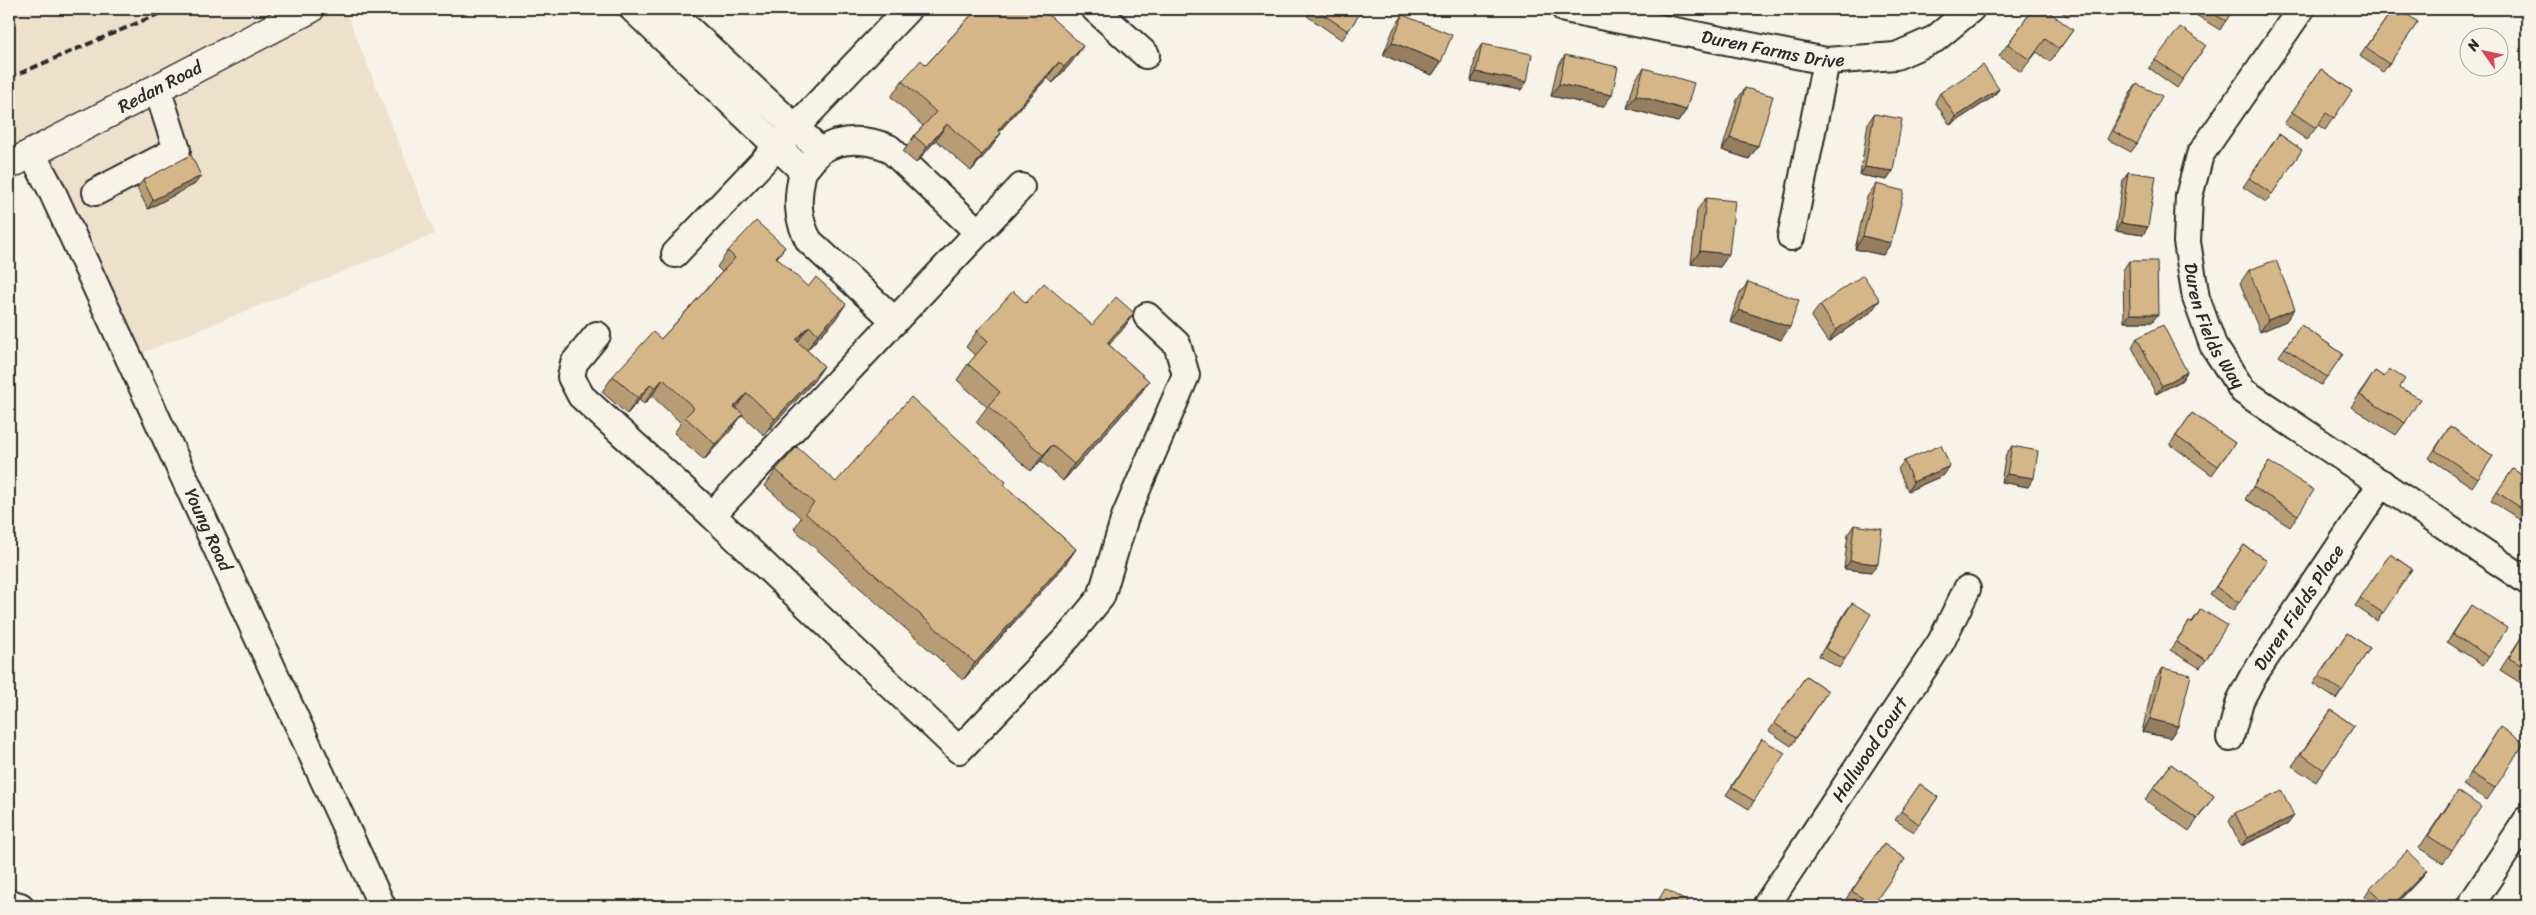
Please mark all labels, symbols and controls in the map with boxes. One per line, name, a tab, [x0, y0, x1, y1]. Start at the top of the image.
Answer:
street label: Duren Farms Drive	[1699, 21, 1846, 77]
north arrow	[2458, 28, 2508, 78]
text: N	[2460, 34, 2487, 57]
street label: Redan Road	[112, 51, 209, 122]
street label: Duren Fields Way	[2175, 261, 2254, 396]
street label: Young Road	[175, 483, 242, 578]
street label: Duren Fields Place	[2245, 538, 2353, 677]
street label: Hallwood Court	[1823, 689, 1917, 809]

